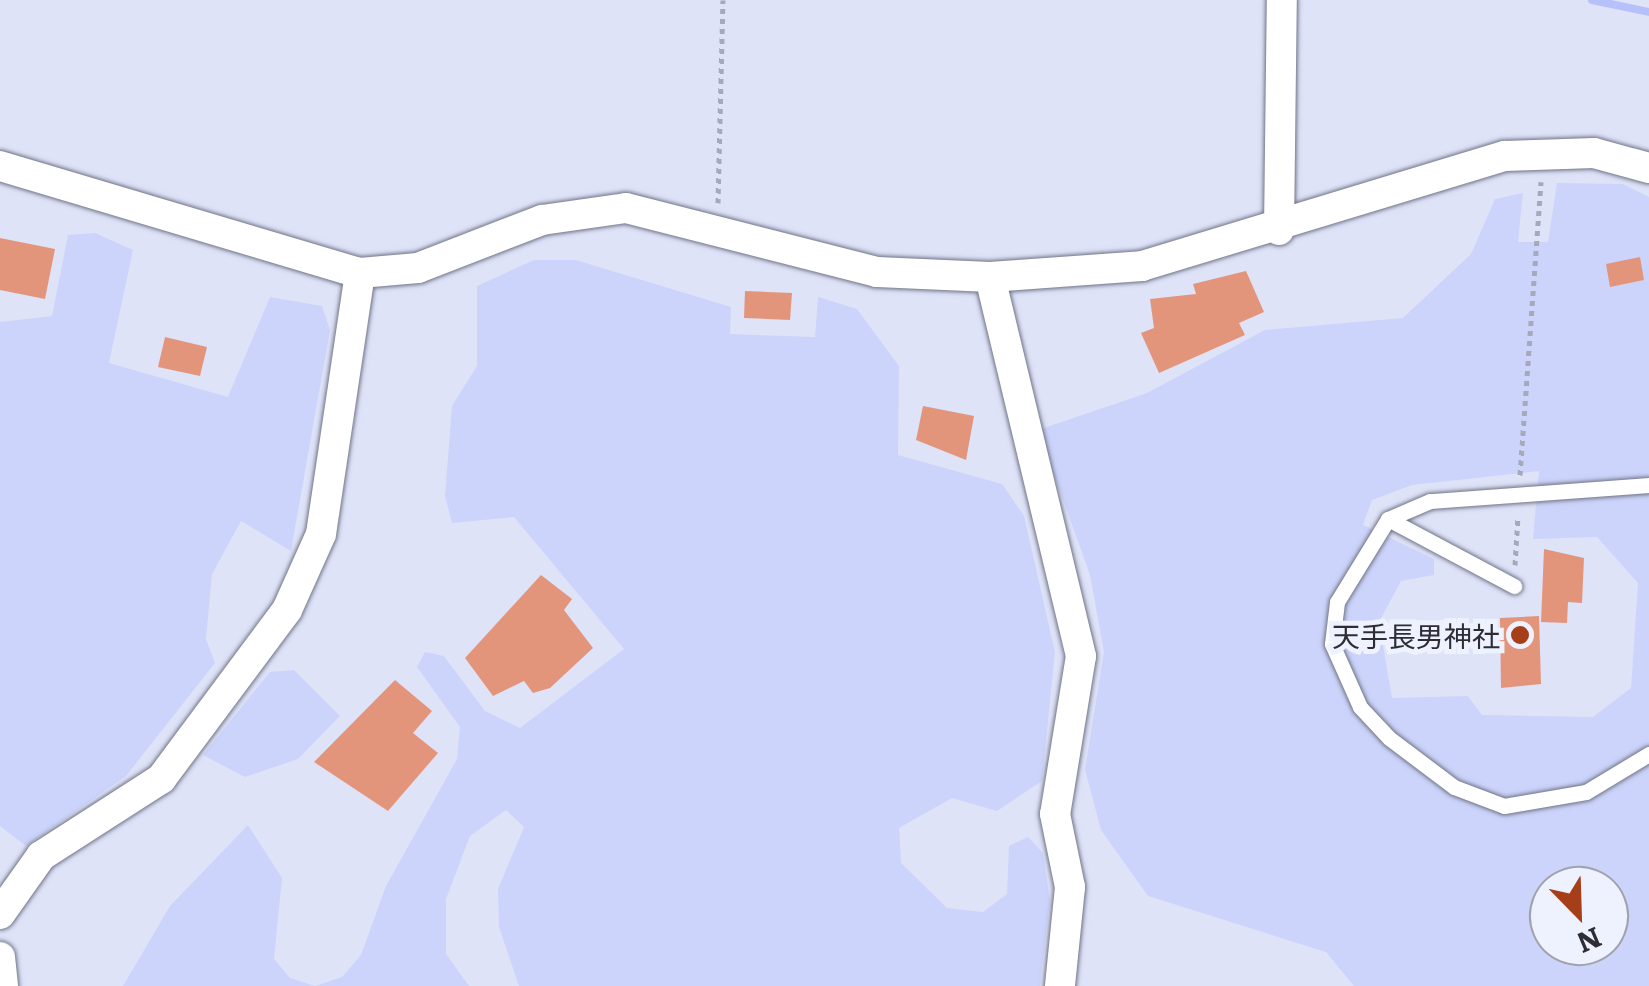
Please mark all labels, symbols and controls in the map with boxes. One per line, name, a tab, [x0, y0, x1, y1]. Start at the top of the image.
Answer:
place label: 天手長男神社	[1332, 618, 1500, 652]
marker: 天手長男神社	[1509, 624, 1531, 646]
north arrow	[1529, 866, 1629, 966]
text: N	[1571, 918, 1609, 966]

